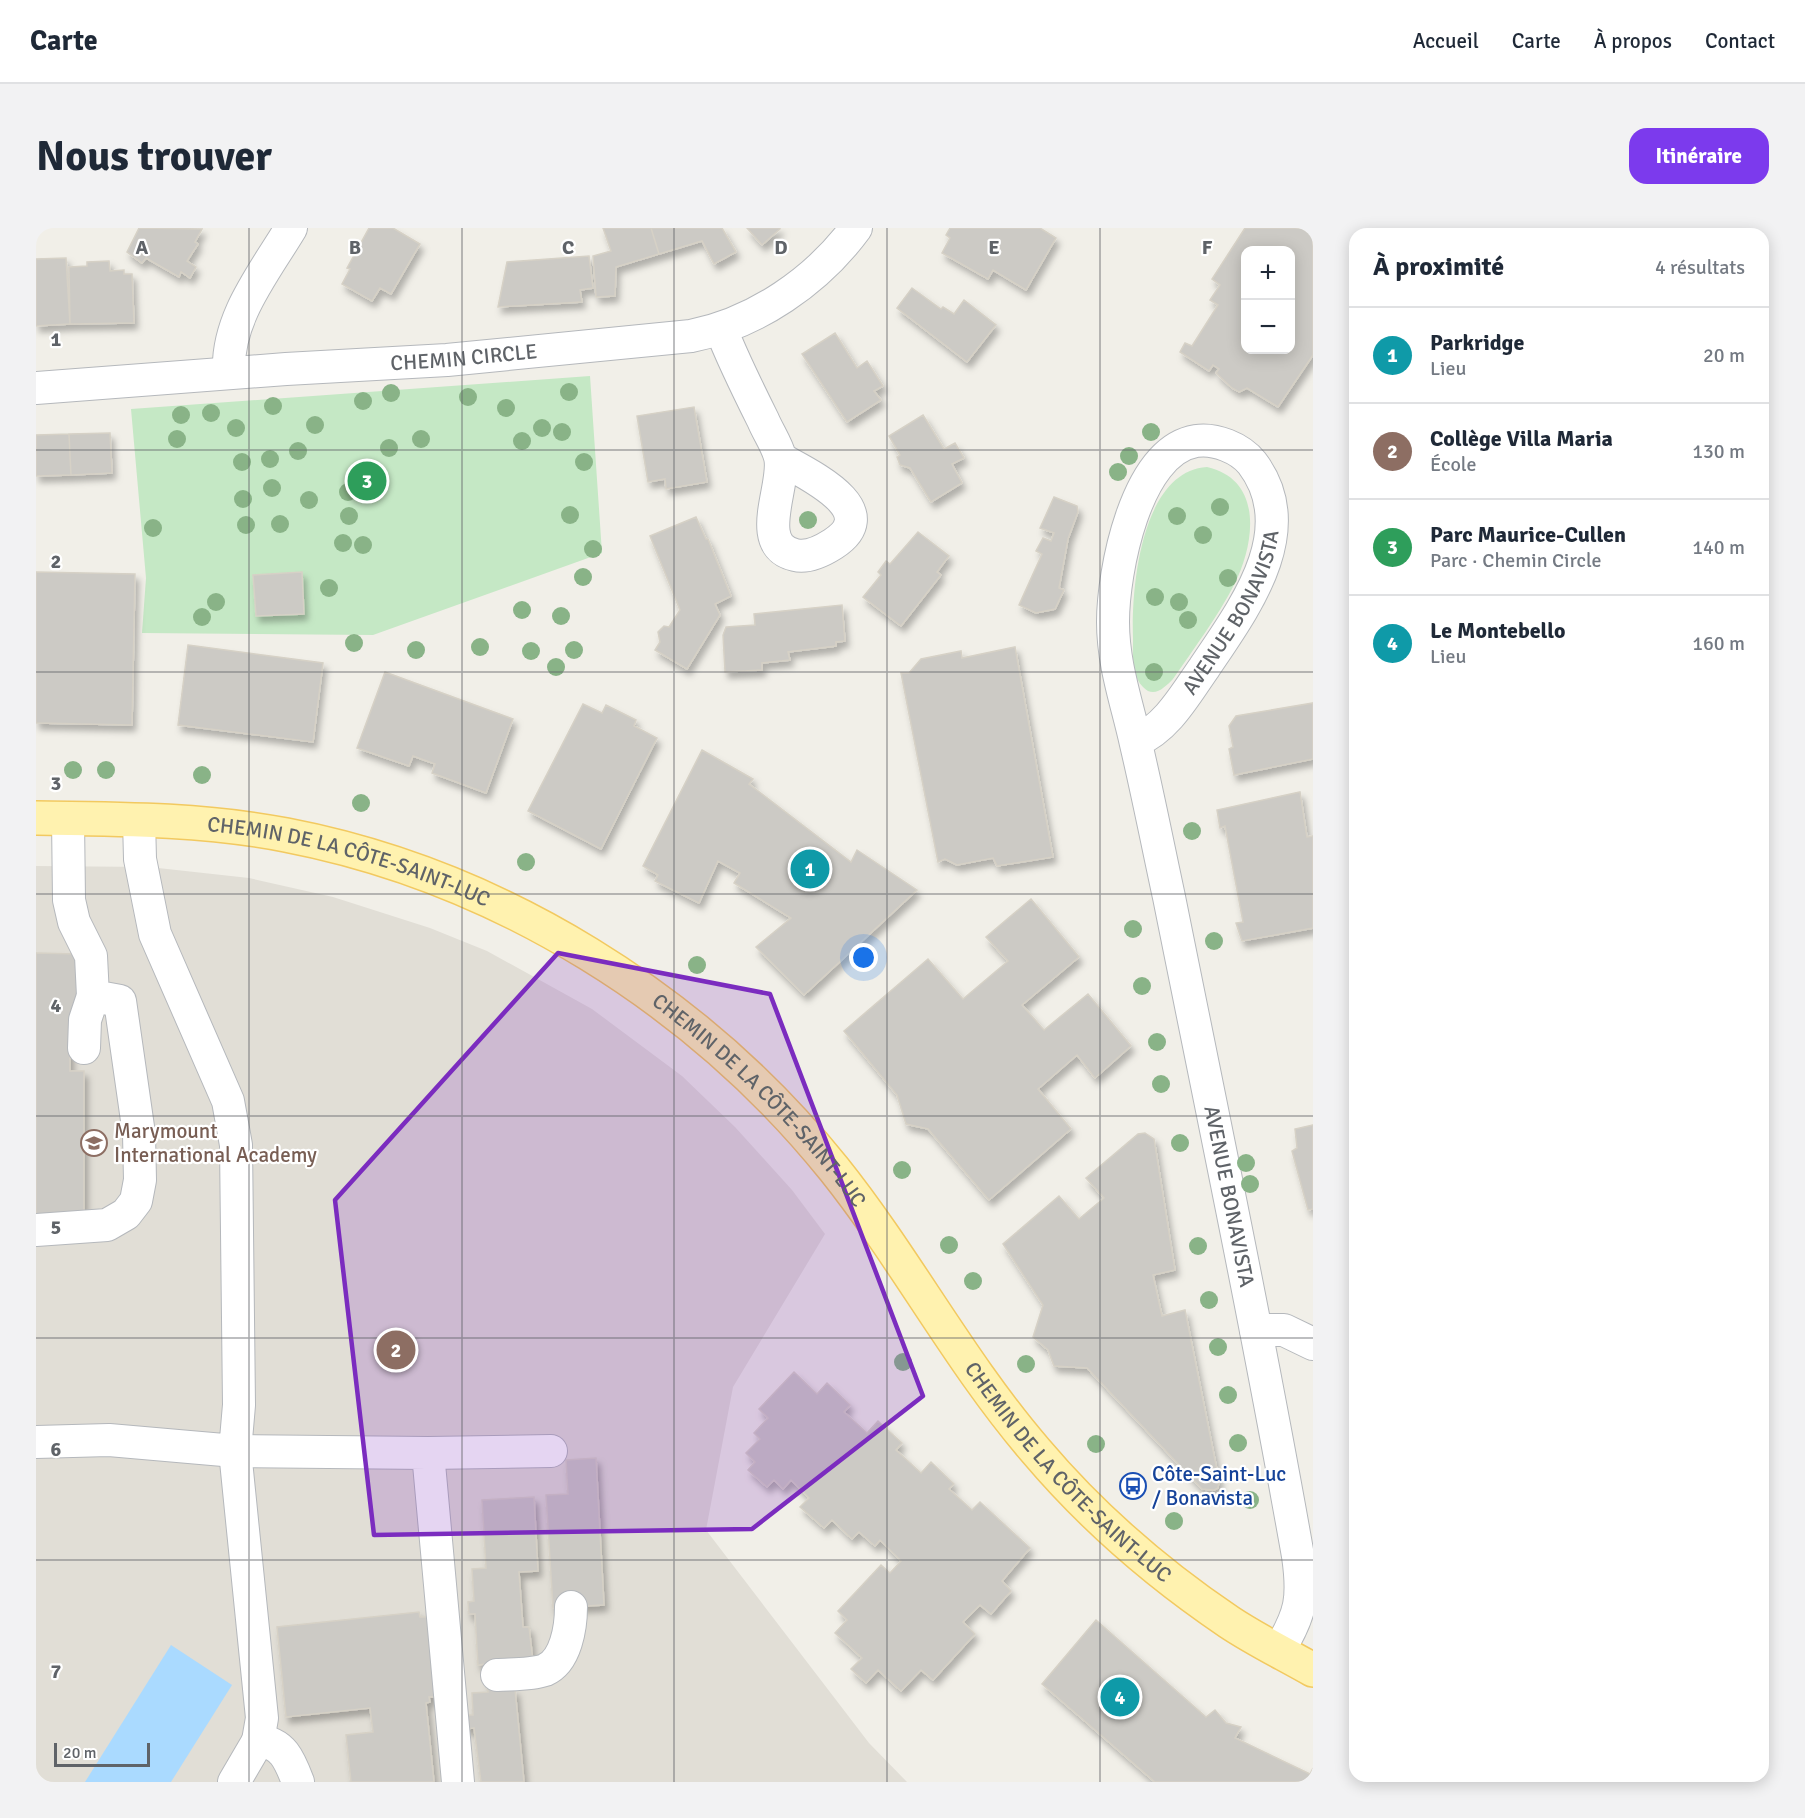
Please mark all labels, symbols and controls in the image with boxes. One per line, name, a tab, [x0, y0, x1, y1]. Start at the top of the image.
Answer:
text: Carte	[30, 24, 98, 58]
text: Accueil	[1413, 28, 1479, 54]
text: Carte	[1512, 28, 1561, 54]
text: À propos	[1594, 28, 1672, 54]
text: Contact	[1705, 28, 1775, 54]
button: Itinéraire	[1629, 128, 1769, 184]
text: Nous trouver	[36, 131, 272, 182]
text: A	[136, 235, 149, 260]
text: B	[349, 235, 361, 260]
text: C	[562, 235, 574, 260]
text: D	[774, 235, 788, 260]
text: E	[988, 235, 1000, 260]
text: F	[1202, 235, 1213, 260]
map controls	[1241, 246, 1295, 354]
button: +	[1241, 246, 1295, 300]
text: À proximité	[1373, 251, 1504, 283]
text: 4 résultats	[1655, 255, 1745, 280]
button: −	[1241, 300, 1295, 354]
text: 1	[51, 327, 62, 352]
text: Parkridge	[1430, 329, 1524, 356]
street label: CHEMIN CIRCLE	[390, 338, 539, 376]
text: 1	[1387, 343, 1398, 368]
text: 20 m	[1703, 343, 1745, 368]
text: Lieu	[1430, 356, 1466, 381]
text: Collège Villa Maria	[1430, 425, 1613, 452]
text: 2	[1387, 439, 1398, 464]
text: 130 m	[1692, 439, 1745, 464]
text: École	[1430, 452, 1477, 477]
pin: 3	[348, 458, 386, 504]
text: Parc Maurice-Cullen	[1430, 521, 1626, 548]
street label: AVENUE BONAVISTA	[1177, 528, 1285, 700]
text: 3	[1387, 535, 1398, 560]
text: 140 m	[1692, 535, 1745, 560]
text: Parc · Chemin Circle	[1430, 548, 1602, 573]
text: 2	[51, 549, 61, 574]
text: Le Montebello	[1430, 617, 1565, 644]
text: 4	[1387, 631, 1398, 656]
text: 160 m	[1692, 631, 1745, 656]
text: Lieu	[1430, 644, 1466, 669]
text: 3	[51, 771, 61, 796]
street label: CHEMIN DE LA CÔTE-SAINT-LUC	[206, 811, 494, 912]
pin: 1	[790, 846, 830, 892]
your location	[849, 943, 878, 972]
street label: CHEMIN DE LA CÔTE-SAINT-LUC	[647, 988, 872, 1212]
text: 4	[51, 993, 62, 1018]
street label: AVENUE BONAVISTA	[1198, 1103, 1260, 1289]
place label: Marymount International Academy	[114, 1118, 317, 1168]
school or university icon: Marymount International Academy	[79, 1128, 109, 1158]
text: 5	[51, 1215, 61, 1240]
pin: 2	[376, 1328, 416, 1372]
street label: CHEMIN DE LA CÔTE-SAINT-LUC	[959, 1357, 1177, 1588]
text: 6	[51, 1437, 62, 1462]
place label: Côte-Saint-Luc / Bonavista	[1152, 1461, 1286, 1511]
bus stop icon: Côte-Saint-Luc / Bonavista	[1118, 1471, 1148, 1501]
text: 7	[51, 1659, 62, 1684]
pin: 4	[1100, 1674, 1140, 1720]
scale bar	[54, 1740, 150, 1768]
text: 20 m	[63, 1743, 97, 1763]

